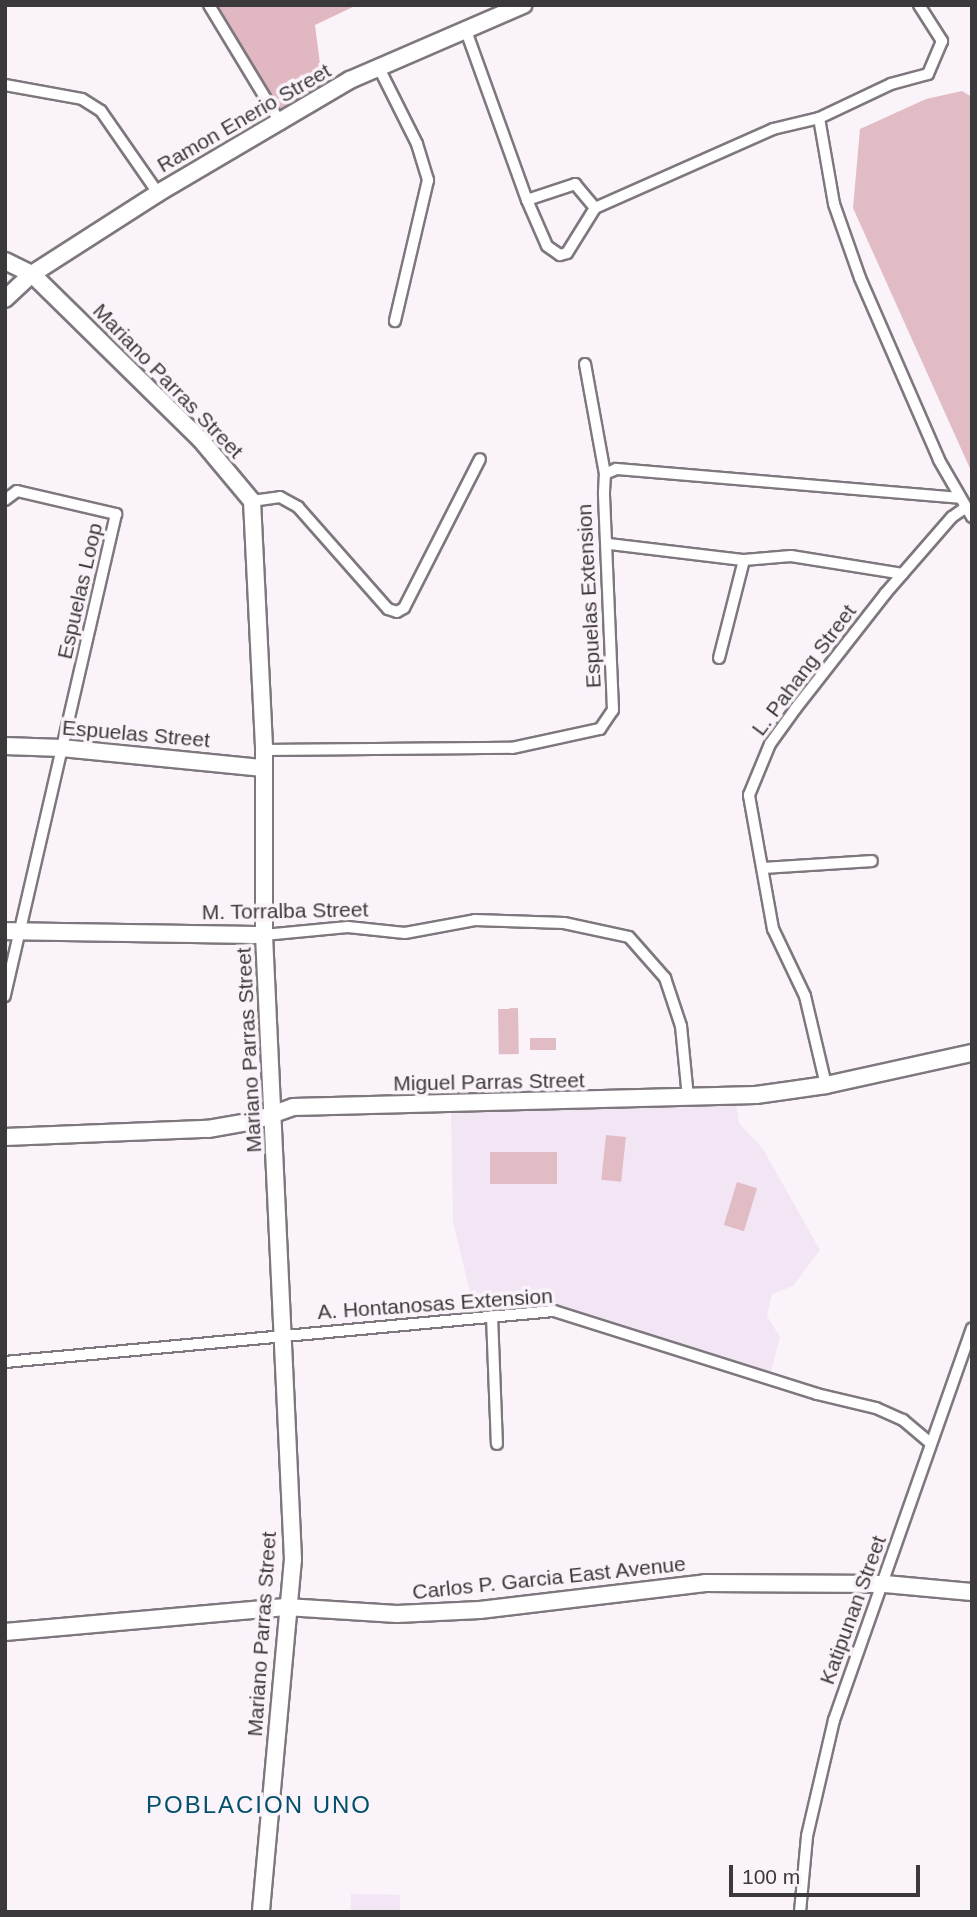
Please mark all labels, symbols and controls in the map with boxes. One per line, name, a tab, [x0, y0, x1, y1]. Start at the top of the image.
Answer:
street label: Ramon Enerio Street	[153, 58, 335, 178]
street label: Mariano Parras Street	[88, 298, 248, 464]
street label: Espuelas Extension	[572, 503, 606, 689]
street label: Espuelas Loop	[52, 520, 108, 662]
street label: L. Pahang Street	[747, 599, 861, 741]
street label: Espuelas Street	[61, 715, 211, 753]
street label: M. Torralba Street	[201, 897, 369, 925]
street label: Mariano Parras Street	[231, 947, 267, 1153]
street label: Miguel Parras Street	[393, 1068, 585, 1096]
street label: A. Hontanosas Extension	[317, 1283, 553, 1325]
street label: Mariano Parras Street	[242, 1531, 282, 1737]
street label: Katipunan Street	[814, 1532, 892, 1688]
street label: Carlos P. Garcia East Avenue	[411, 1551, 687, 1605]
district label: POBLACION UNO	[148, 1791, 370, 1819]
scale bar	[732, 1850, 923, 1894]
text: 100 m	[742, 1865, 800, 1888]

